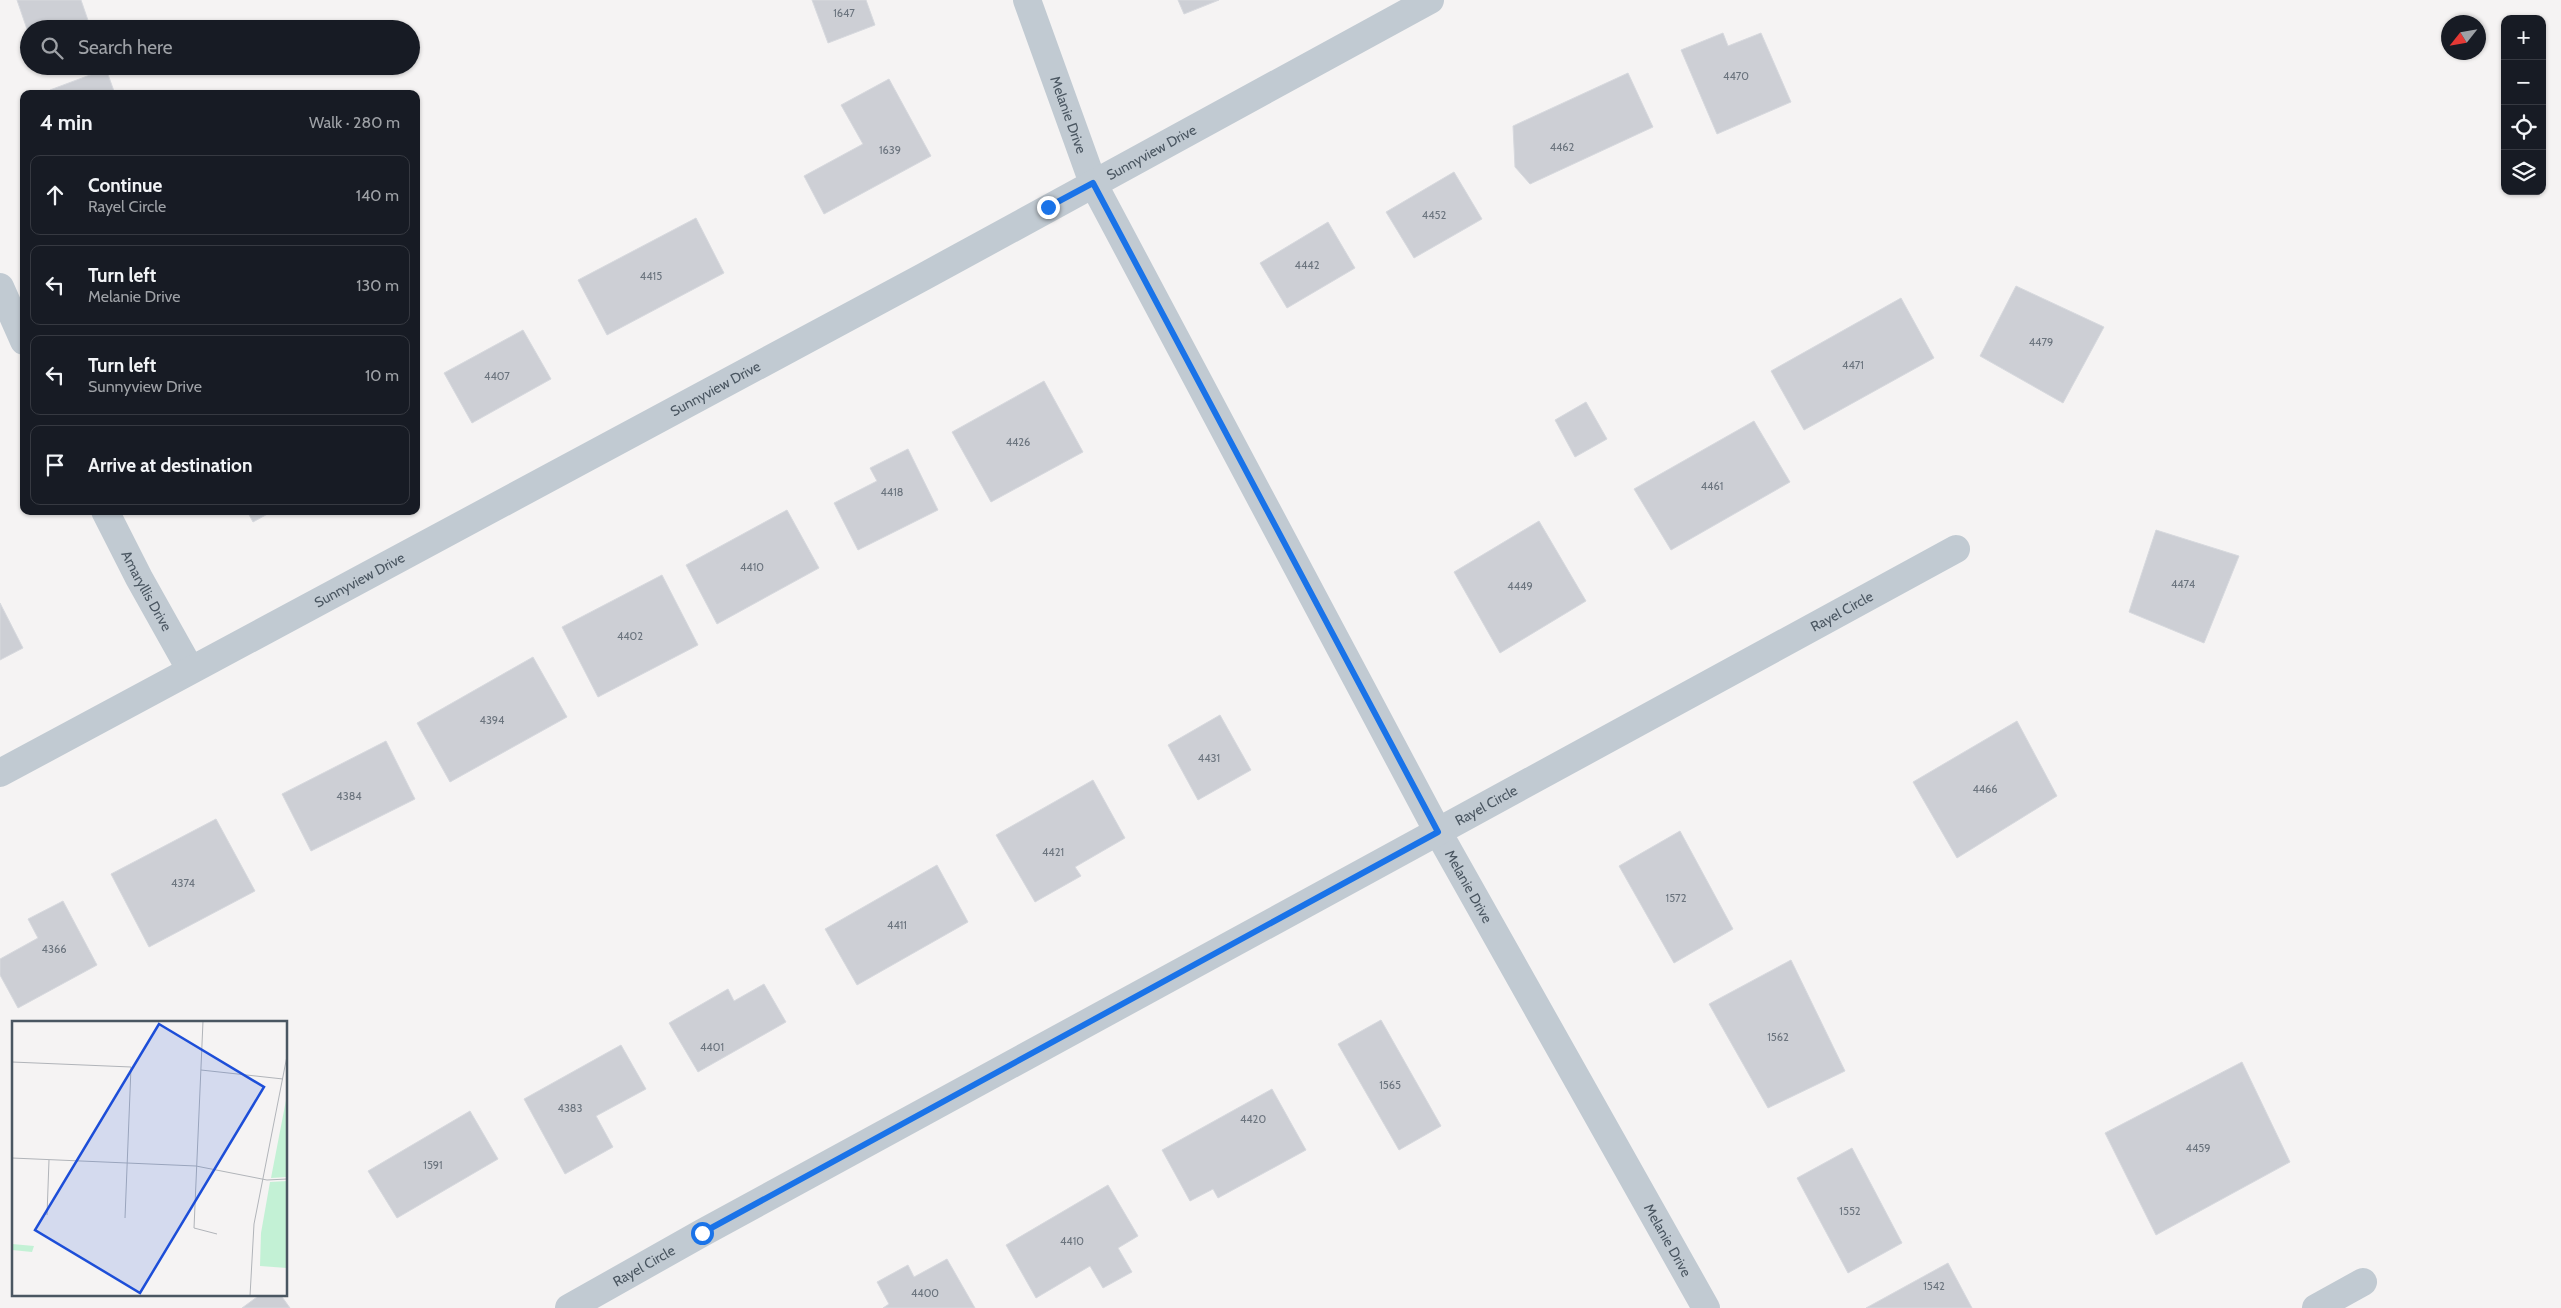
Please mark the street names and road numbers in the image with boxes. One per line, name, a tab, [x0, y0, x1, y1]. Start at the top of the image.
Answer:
street label: Melanie Drive	[1046, 74, 1091, 156]
street label: Sunnyview Drive	[1103, 120, 1199, 184]
street label: Sunnyview Drive	[667, 357, 763, 420]
street label: Amaryllis Drive	[118, 547, 176, 634]
street label: Sunnyview Drive	[311, 548, 408, 611]
street label: Rayel Circle	[1807, 587, 1876, 636]
street label: Rayel Circle	[1452, 781, 1521, 830]
street label: Melanie Drive	[1441, 847, 1496, 926]
street label: Melanie Drive	[1640, 1201, 1696, 1280]
street label: Rayel Circle	[610, 1241, 678, 1290]

